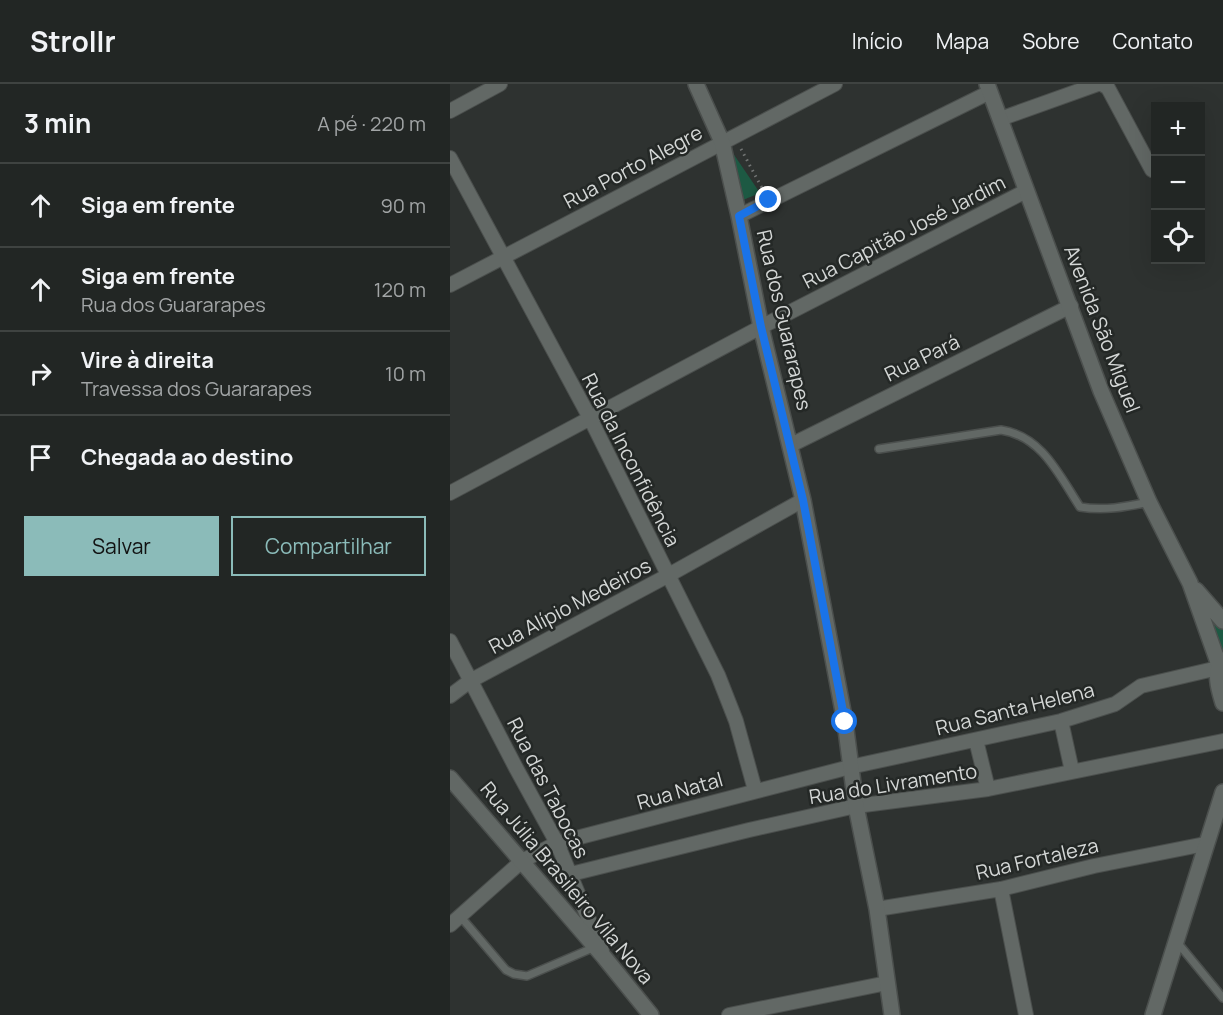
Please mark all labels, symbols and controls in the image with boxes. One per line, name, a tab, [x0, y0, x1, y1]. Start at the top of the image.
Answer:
text: Strollr	[30, 22, 116, 60]
text: Início	[852, 27, 903, 55]
text: Mapa	[936, 27, 989, 55]
text: Sobre	[1022, 27, 1080, 55]
text: Contato	[1113, 27, 1193, 55]
map controls	[1151, 102, 1205, 264]
button: +	[1151, 102, 1205, 156]
text: 3 min	[24, 105, 91, 141]
text: A pé · 220 m	[317, 110, 426, 137]
street label: Rua Porto Alegre	[559, 119, 707, 215]
button: −	[1151, 156, 1205, 210]
street label: Rua Capitão José Jardim	[798, 169, 1010, 295]
route end	[755, 186, 781, 212]
icon: ahead	[24, 189, 57, 222]
text: Siga em frente	[81, 190, 235, 220]
text: 90 m	[380, 192, 426, 219]
button: locate	[1151, 210, 1205, 264]
street label: Rua dos Guararapes	[751, 227, 818, 413]
street label: Avenida São Miguel	[1058, 241, 1147, 416]
text: Siga em frente	[81, 261, 235, 291]
icon: ahead	[24, 273, 57, 306]
text: 120 m	[374, 276, 426, 303]
text: Rua dos Guararapes	[81, 291, 266, 318]
street label: Rua Pará	[880, 328, 964, 387]
text: Vire à direita	[81, 345, 214, 375]
icon: right	[24, 357, 57, 390]
text: 10 m	[385, 360, 426, 387]
street label: Rua da Inconfidência	[576, 368, 687, 551]
text: Travessa dos Guararapes	[81, 375, 312, 402]
icon: arrive	[24, 441, 57, 474]
text: Chegada ao destino	[81, 442, 293, 472]
button: Salvar	[24, 516, 219, 576]
button: Compartilhar	[231, 516, 426, 576]
street label: Rua Alípio Medeiros	[484, 551, 656, 660]
street label: Rua Santa Helena	[933, 676, 1097, 741]
route start	[831, 708, 857, 734]
street label: Rua das Tabocas	[501, 713, 596, 863]
street label: Rua do Livramento	[807, 757, 979, 810]
street label: Rua Natal	[634, 765, 726, 816]
street label: Rua Júlia Brasileiro Vila Nova	[475, 776, 660, 990]
street label: Rua Fortaleza	[973, 831, 1101, 886]

